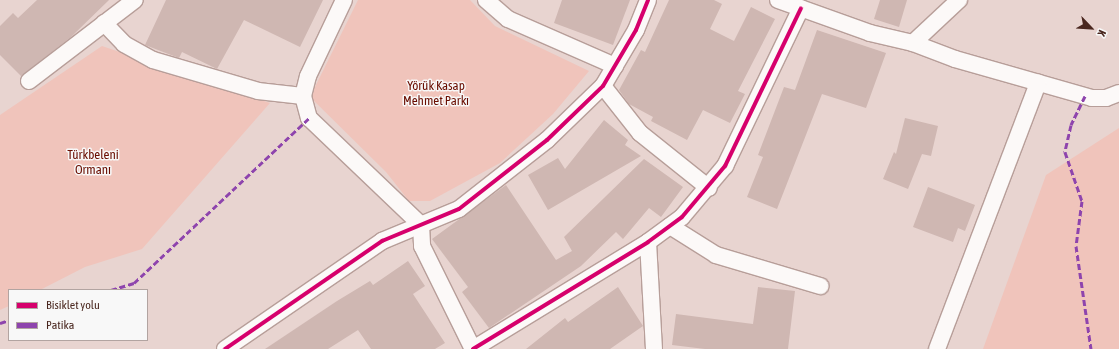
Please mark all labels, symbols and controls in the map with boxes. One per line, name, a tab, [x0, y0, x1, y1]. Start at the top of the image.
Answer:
north arrow	[1071, 8, 1111, 48]
text: K	[1095, 28, 1108, 38]
park label: Yörük Kasap Mehmet Parkı	[403, 79, 469, 110]
park label: Türkbeleni Ormanı	[67, 148, 119, 179]
legend	[8, 289, 148, 341]
text: Bisiklet yolu	[46, 298, 100, 312]
text: Patika	[46, 318, 74, 332]

